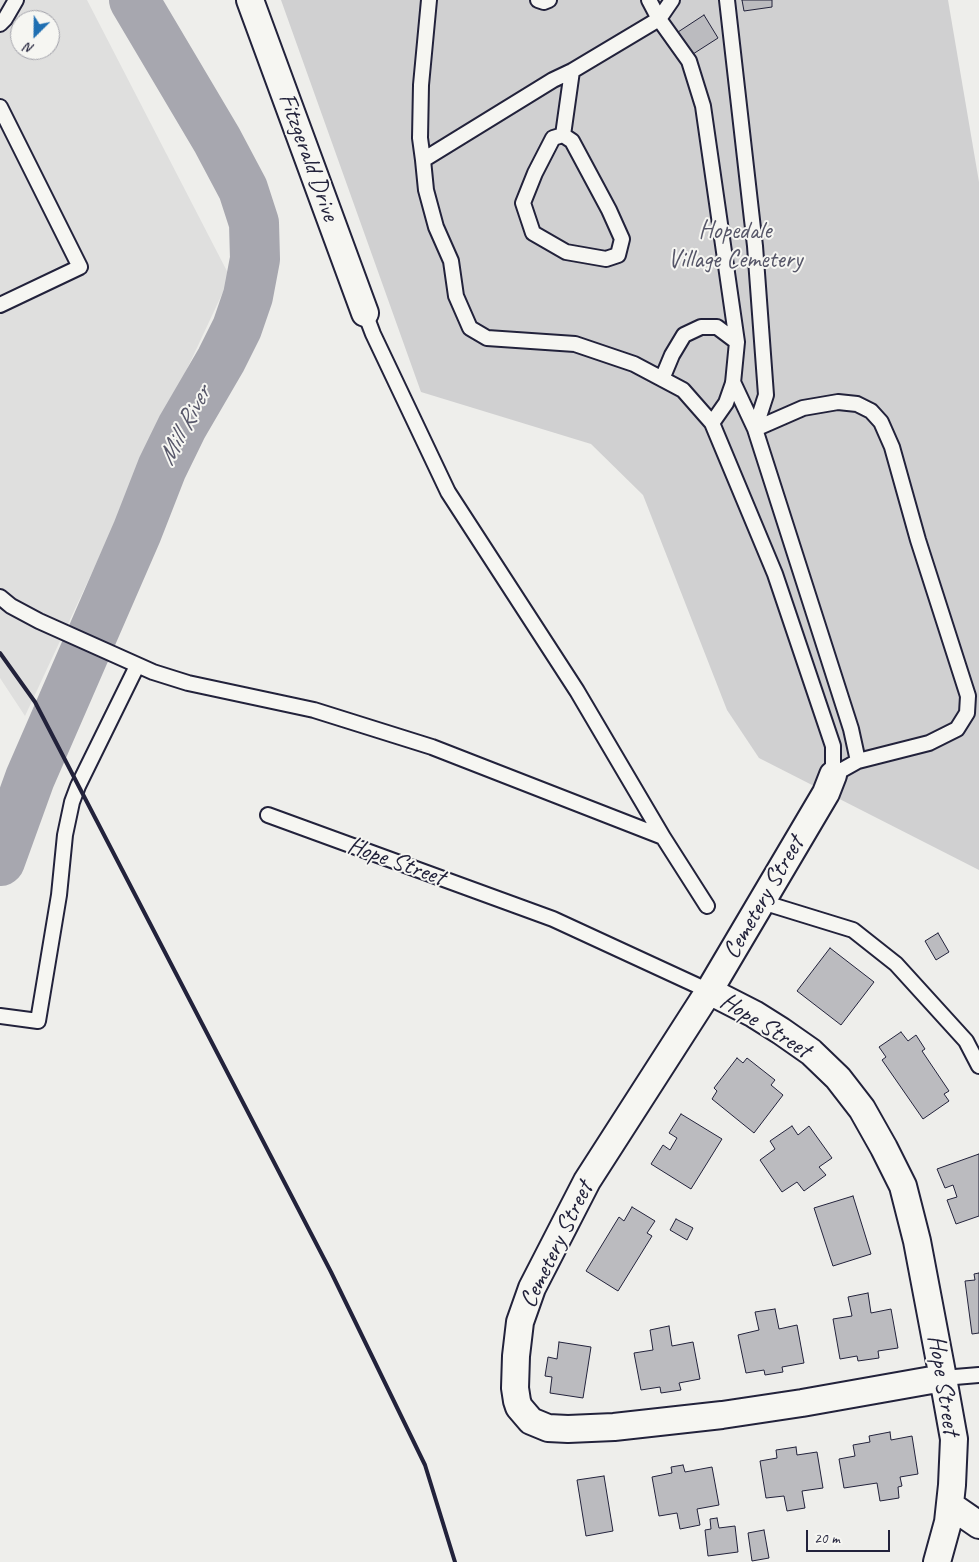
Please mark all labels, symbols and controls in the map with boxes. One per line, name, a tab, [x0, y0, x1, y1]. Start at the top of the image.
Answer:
north arrow	[10, 10, 60, 60]
text: N	[22, 39, 37, 58]
street label: Fitzgerald Drive	[271, 89, 345, 225]
park label: Hopedale Village Cemetery	[668, 216, 802, 275]
water label: Mill River	[151, 381, 219, 471]
street label: Hope Street	[343, 831, 449, 893]
street label: Cemetery Street	[717, 831, 811, 965]
street label: Hope Street	[714, 987, 816, 1065]
street label: Cemetery Street	[514, 1177, 600, 1313]
street label: Hope Street	[920, 1333, 966, 1437]
scale bar	[809, 1520, 893, 1552]
text: 20 m	[814, 1529, 840, 1548]

